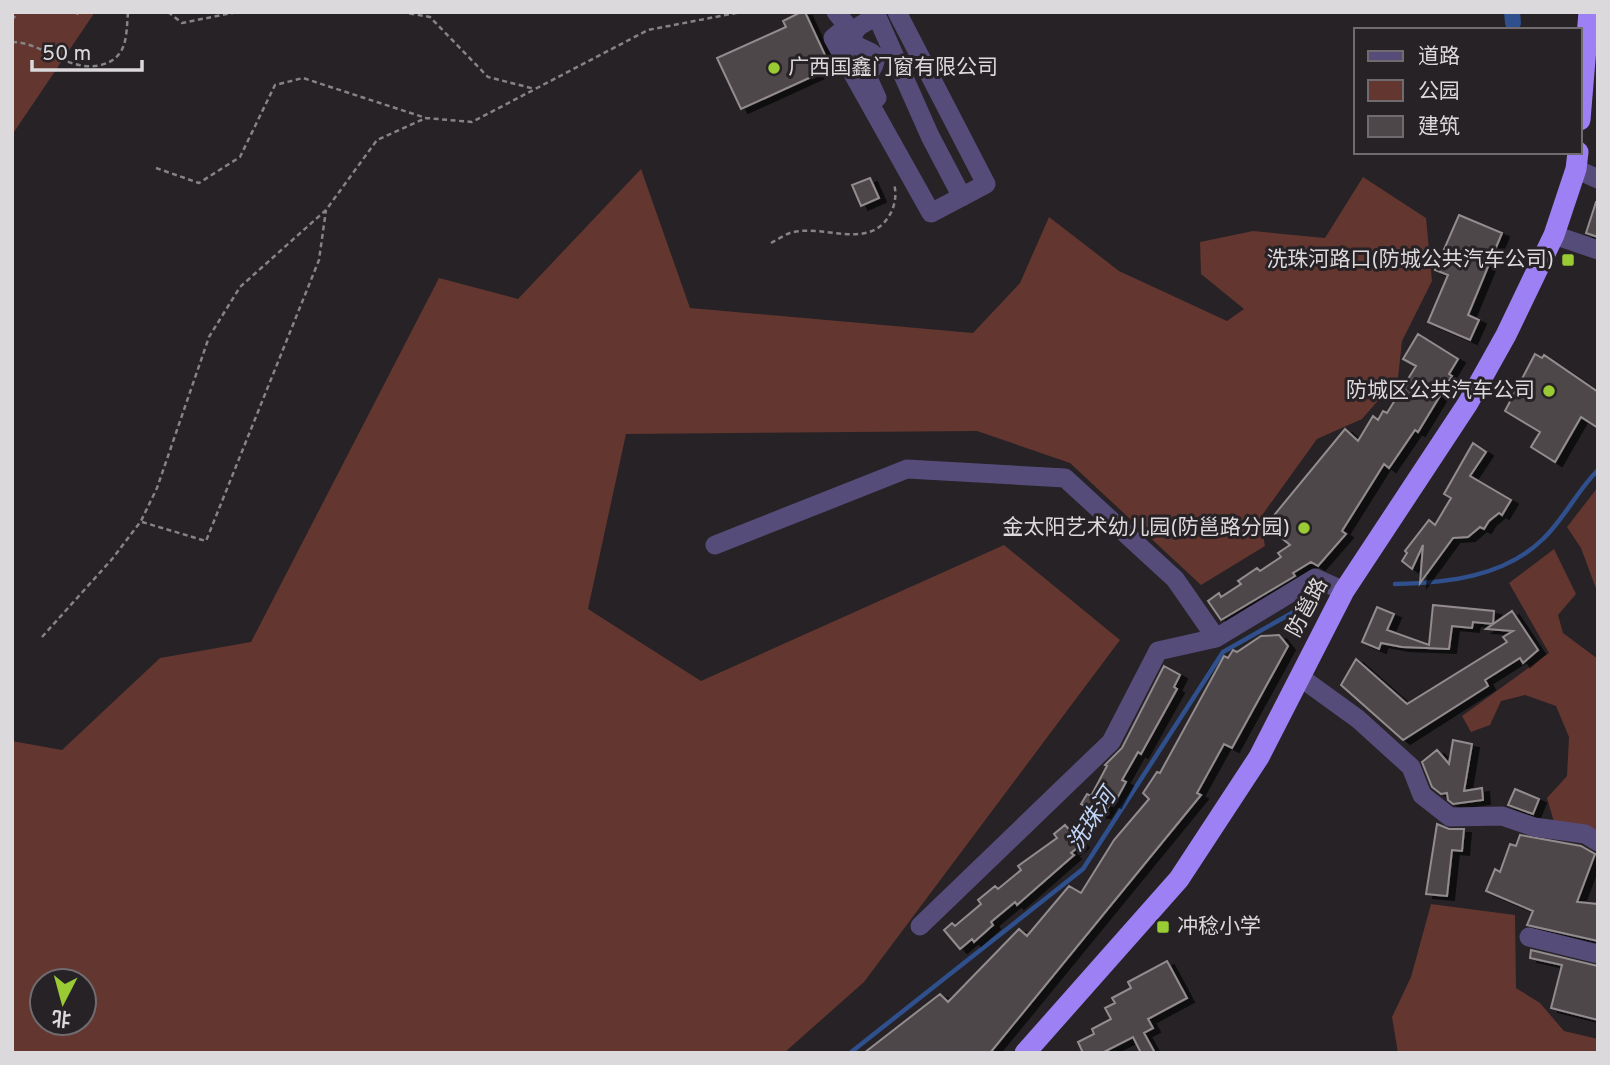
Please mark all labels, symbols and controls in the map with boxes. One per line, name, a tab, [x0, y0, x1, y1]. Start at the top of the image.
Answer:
scale bar	[32, 28, 142, 72]
legend	[1354, 28, 1582, 154]
text: 50 m	[42, 41, 91, 68]
text: 道路	[1418, 44, 1460, 71]
place label: 广西国鑫门窗有限公司	[788, 55, 998, 82]
marker: 广西国鑫门窗有限公司	[766, 60, 782, 76]
text: 公园	[1418, 79, 1460, 106]
text: 建筑	[1418, 114, 1460, 141]
place label: 洗珠河路口(防城公共汽车公司)	[1267, 247, 1554, 274]
marker: 洗珠河路口(防城公共汽车公司)	[1560, 252, 1576, 268]
place label: 防城区公共汽车公司	[1346, 378, 1535, 405]
marker: 防城区公共汽车公司	[1541, 383, 1557, 399]
place label: 金太阳艺术幼儿园(防邕路分园)	[1003, 515, 1290, 542]
marker: 金太阳艺术幼儿园(防邕路分园)	[1296, 520, 1312, 536]
street label: 防邕路	[1281, 574, 1335, 642]
water label: 洗珠河	[1062, 781, 1126, 858]
place label: 冲稔小学	[1177, 914, 1261, 941]
marker: 冲稔小学	[1155, 919, 1171, 935]
north arrow	[28, 967, 98, 1037]
text: 北	[51, 1004, 72, 1030]

